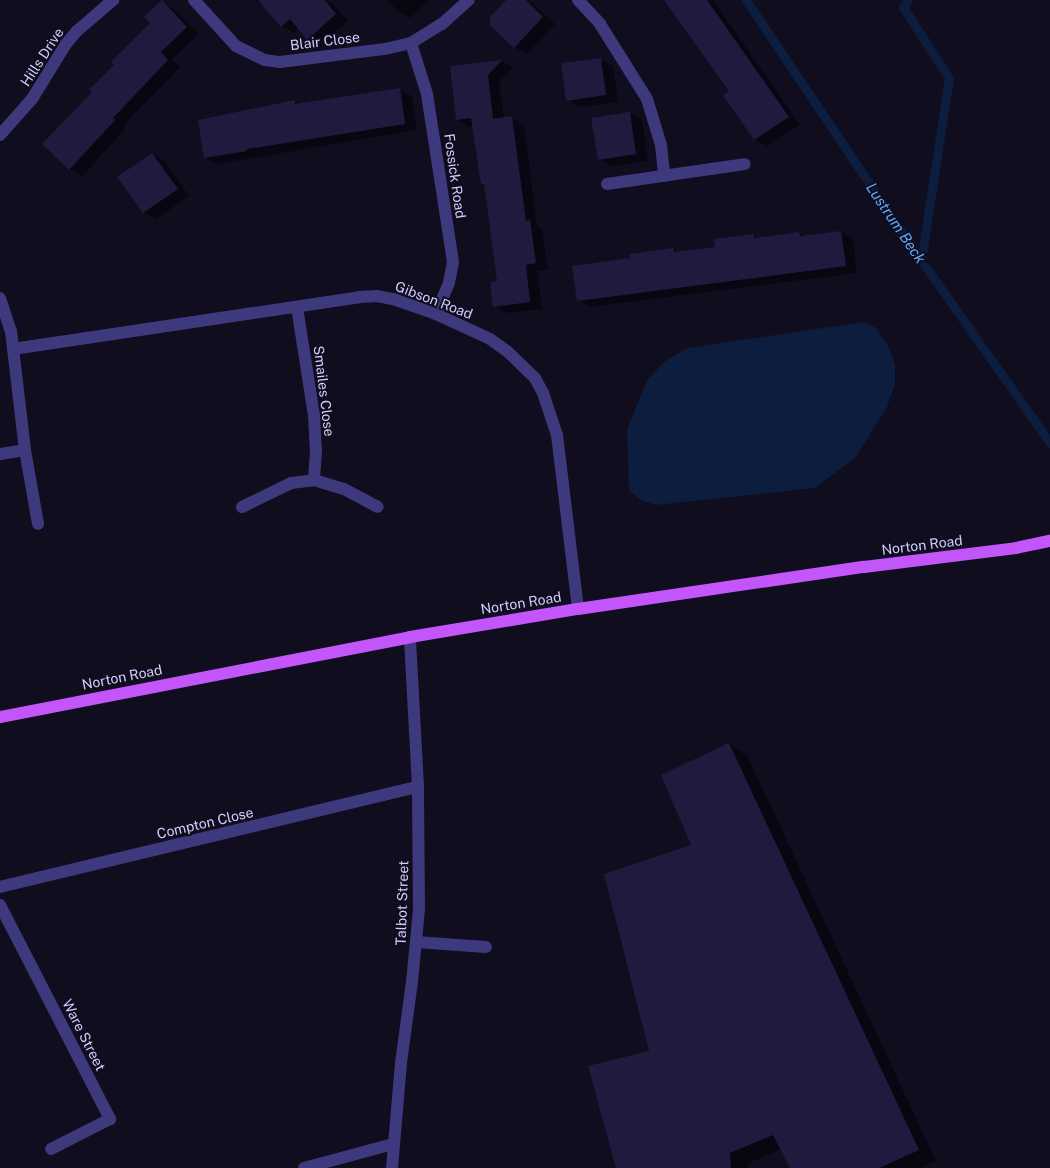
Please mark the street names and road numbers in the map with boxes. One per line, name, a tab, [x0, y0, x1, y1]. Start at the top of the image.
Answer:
street label: Hills Drive	[17, 25, 67, 89]
street label: Blair Close	[289, 28, 361, 54]
street label: Fossick Road	[441, 132, 469, 220]
street label: Gibson Road	[393, 278, 475, 322]
street label: Smailes Close	[310, 345, 338, 437]
street label: Norton Road	[881, 532, 963, 558]
street label: Norton Road	[479, 588, 563, 618]
street label: Norton Road	[80, 661, 164, 693]
street label: Compton Close	[155, 804, 255, 842]
street label: Talbot Street	[392, 860, 412, 946]
street label: Ware Street	[59, 996, 109, 1074]

